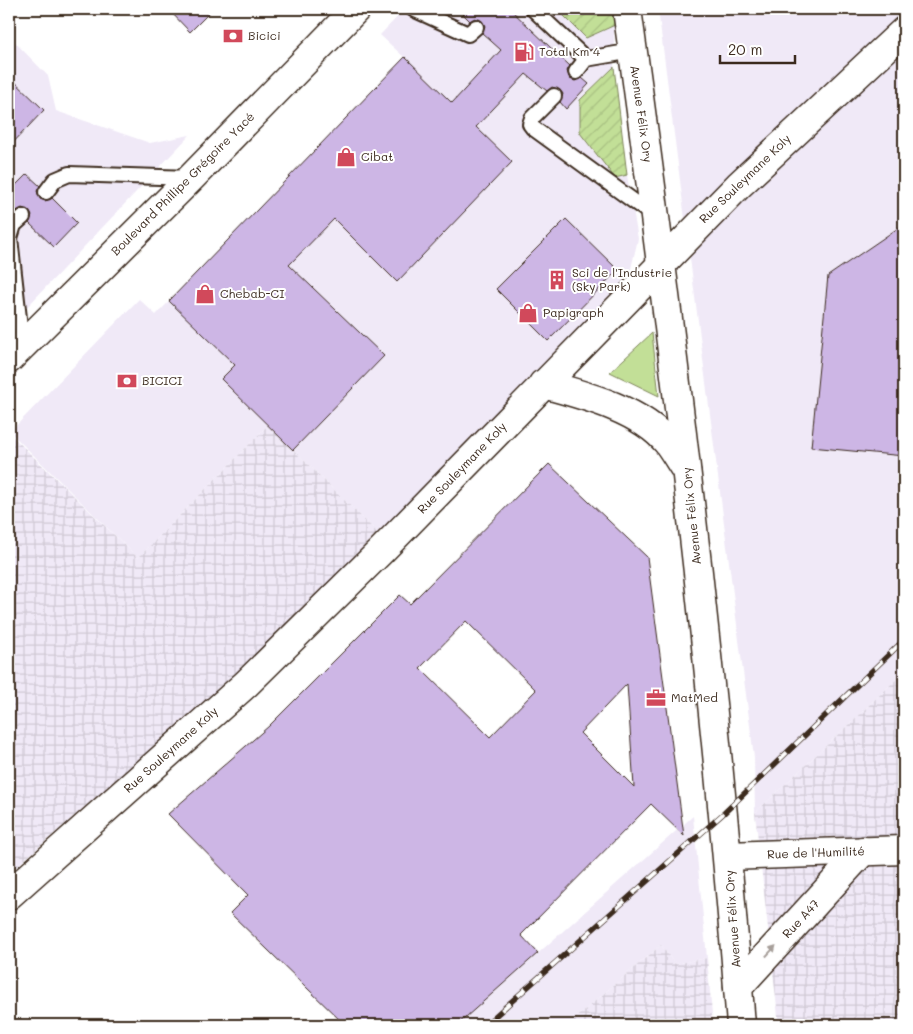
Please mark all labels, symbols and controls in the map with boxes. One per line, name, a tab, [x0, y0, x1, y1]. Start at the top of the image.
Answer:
bank icon: Bicici	[222, 25, 244, 47]
place label: Bicici	[248, 27, 281, 43]
scale bar	[720, 32, 796, 64]
text: 20 m	[728, 39, 762, 59]
fuel station icon: Total Km 4	[513, 41, 535, 63]
place label: Total Km 4	[539, 43, 600, 59]
street label: Avenue Félix Ory	[627, 64, 657, 163]
street label: Boulevard Phillipe Grégoire Yacé	[107, 108, 257, 258]
street label: Rue Souleymane Koly	[695, 130, 793, 226]
shop icon: Cibat	[335, 146, 357, 168]
place label: Cibat	[361, 148, 394, 164]
place label: Sci de l'Industrie (Sky Park)	[572, 264, 672, 294]
building icon: Sci de l'Industrie (Sky Park)	[546, 269, 568, 291]
shop icon: Chebab-CI	[194, 283, 216, 305]
place label: Chebab-CI	[220, 285, 284, 301]
shop icon: Papigraph	[517, 302, 539, 324]
place label: Papigraph	[543, 304, 604, 320]
bank icon: BICICI	[116, 370, 138, 392]
place label: BICICI	[142, 372, 182, 388]
street label: Rue Souleymane Koly	[413, 418, 509, 516]
street label: Avenue Félix Ory	[678, 467, 704, 566]
office icon: MatMed	[645, 687, 667, 709]
place label: MatMed	[671, 689, 718, 705]
street label: Rue Souleymane Koly	[120, 703, 221, 796]
street label: Rue de l'Humilité	[767, 842, 865, 862]
street label: Avenue Félix Ory	[721, 870, 743, 968]
street label: Rue A47	[778, 895, 823, 941]
one-way arrow	[765, 945, 777, 957]

